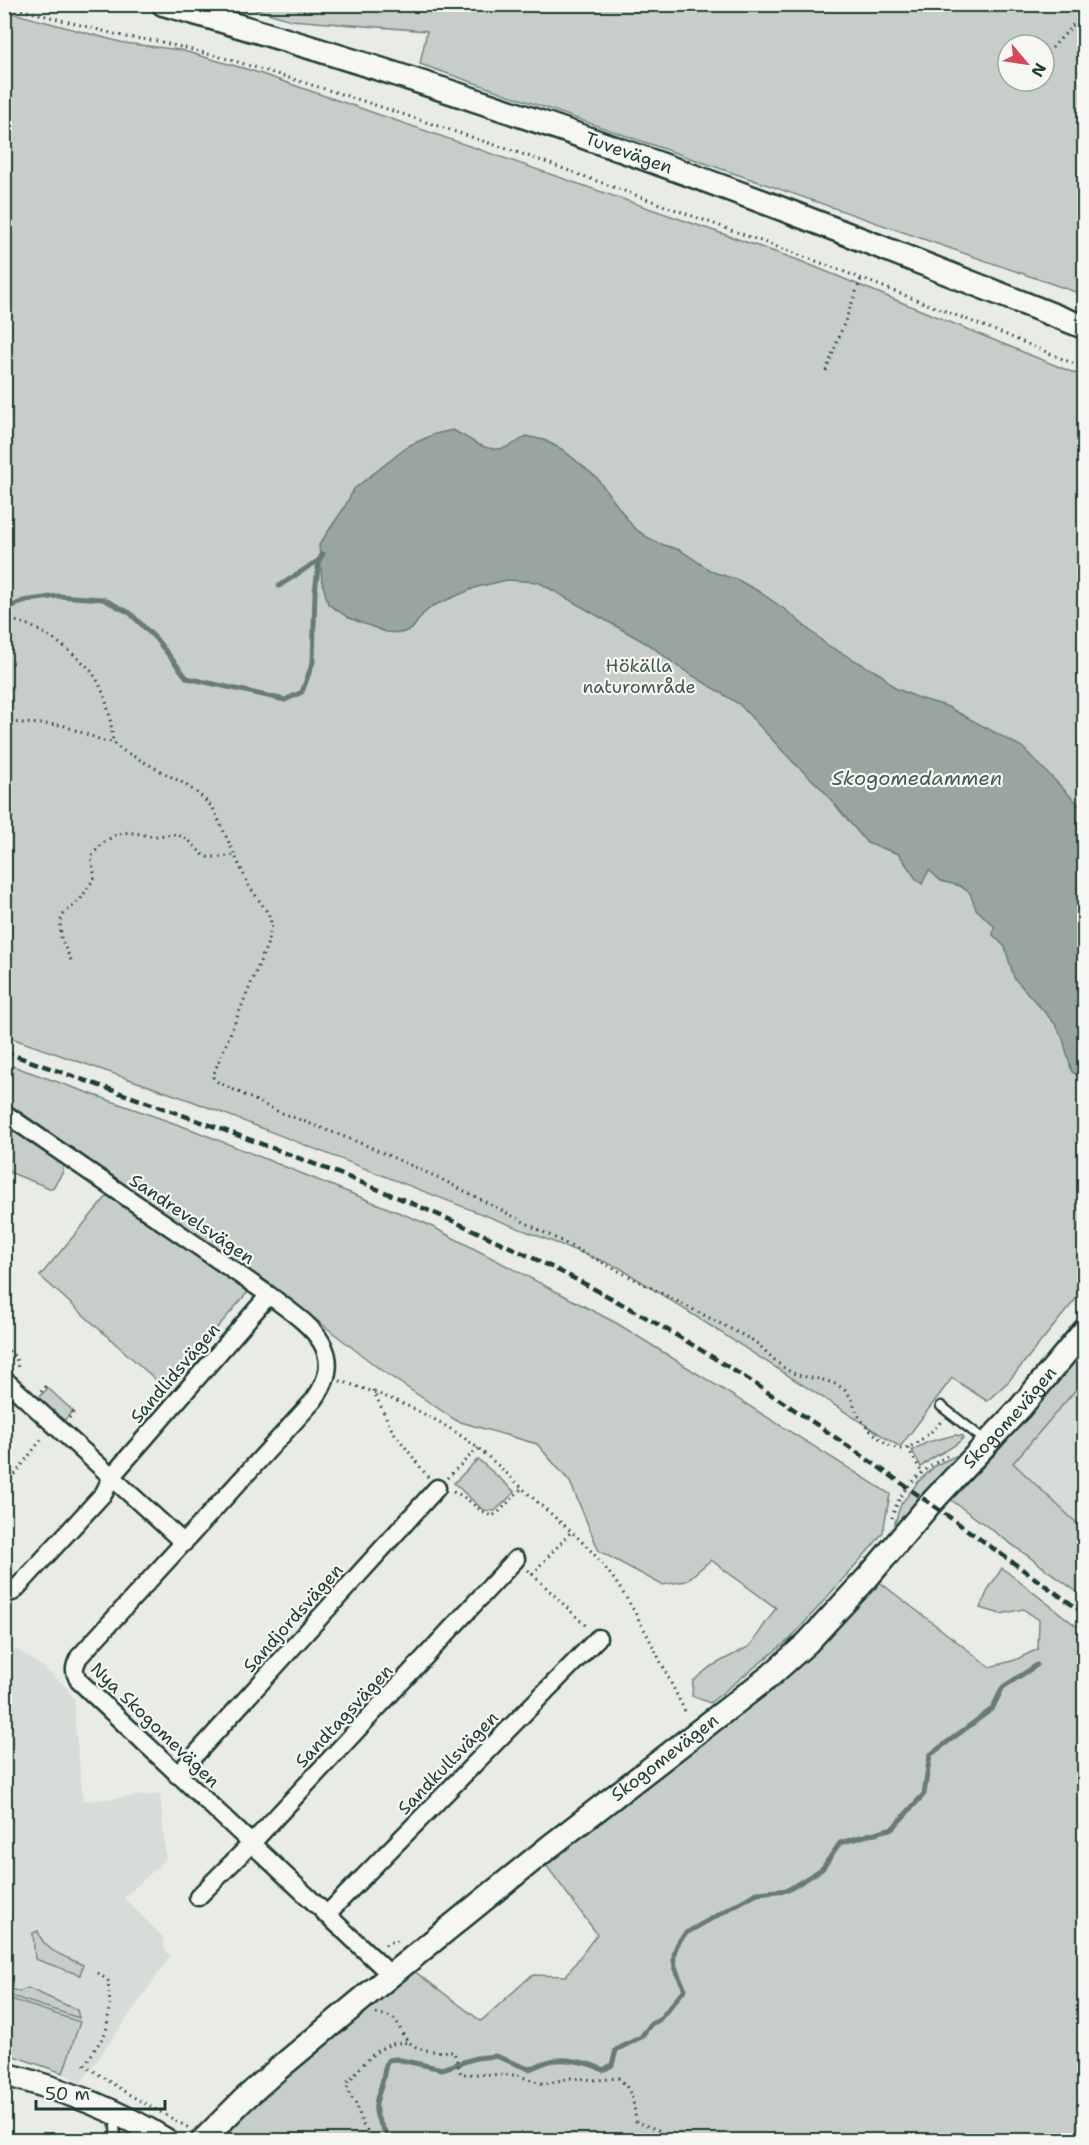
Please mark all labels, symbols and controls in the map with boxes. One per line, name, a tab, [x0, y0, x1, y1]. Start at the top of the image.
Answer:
north arrow	[996, 33, 1056, 93]
text: N	[1026, 59, 1051, 81]
street label: Tuvevägen	[582, 126, 676, 179]
park label: Hökälla naturområde	[582, 654, 696, 699]
water label: Skogomedammen	[832, 765, 1002, 791]
street label: Sandrevelsvägen	[125, 1168, 259, 1270]
street label: Sandlidsvägen	[125, 1318, 225, 1428]
street label: Skogomevägen	[957, 1361, 1062, 1474]
street label: Sandjordsvägen	[238, 1558, 348, 1678]
street label: Nya Skogomevägen	[85, 1657, 225, 1793]
street label: Sandtagsvägen	[290, 1659, 398, 1773]
street label: Sandkullsvägen	[392, 1706, 504, 1820]
street label: Skogomevägen	[606, 1708, 723, 1807]
scale bar	[36, 2073, 165, 2111]
text: 50 m	[45, 2082, 90, 2106]

